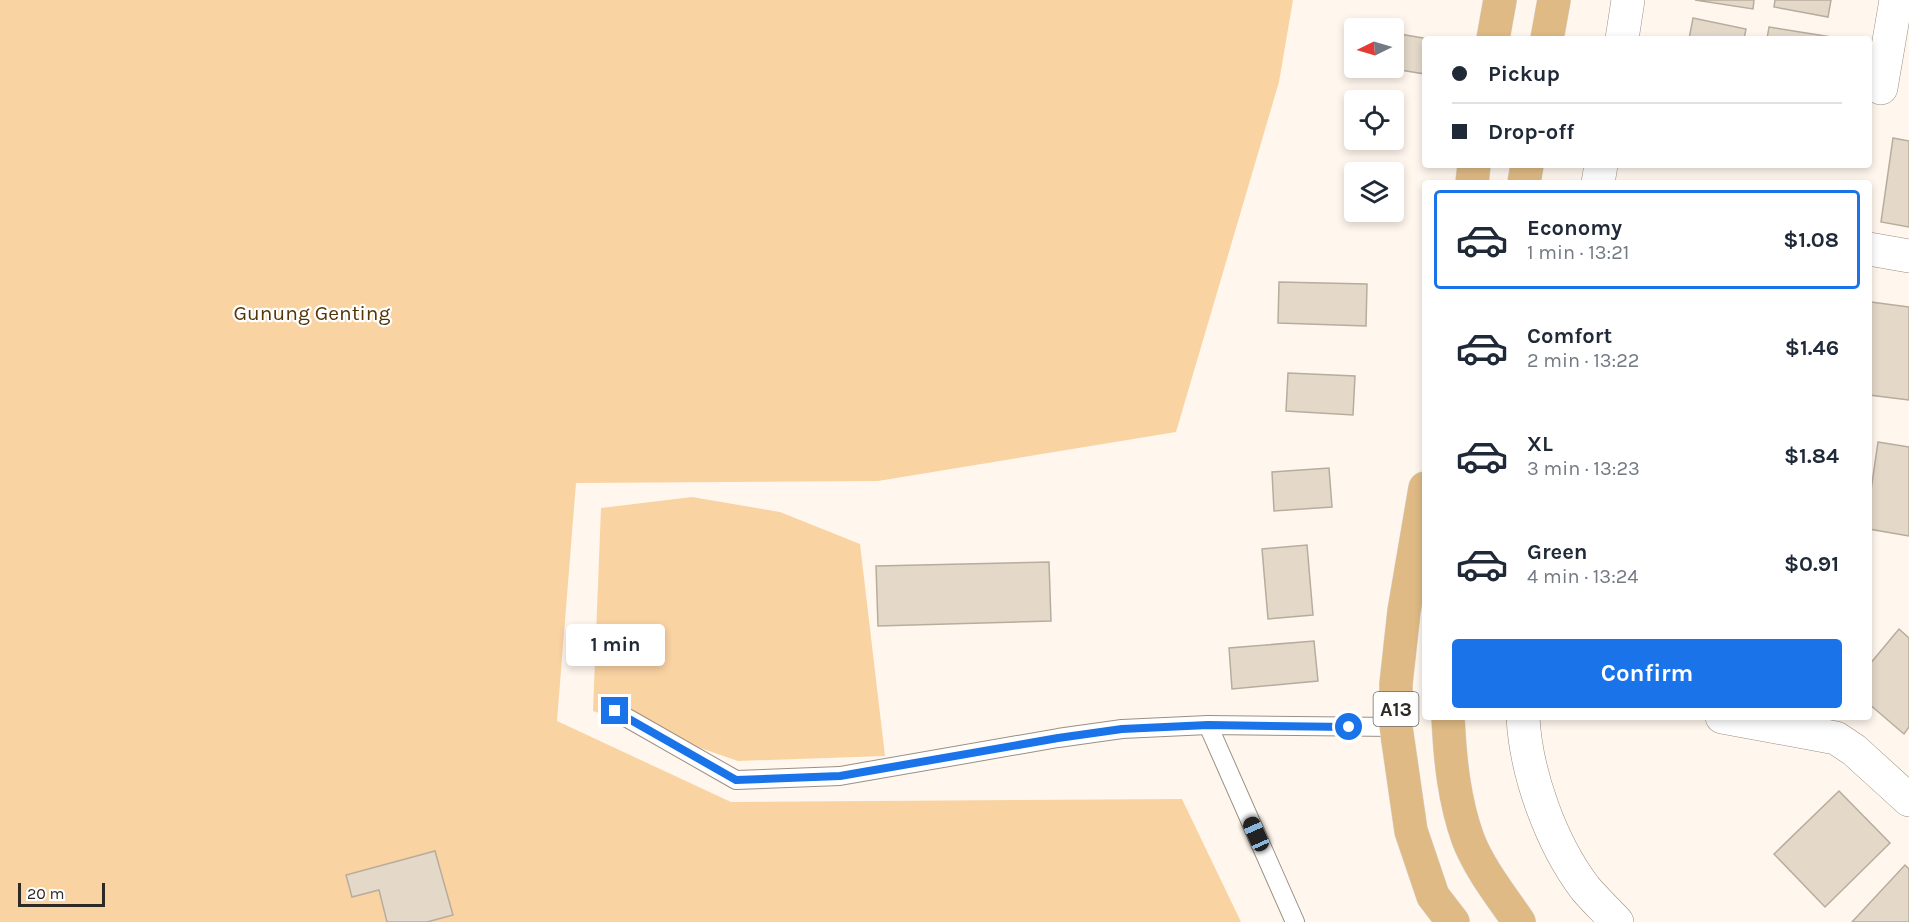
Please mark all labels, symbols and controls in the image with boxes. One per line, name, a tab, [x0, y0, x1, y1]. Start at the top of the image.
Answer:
north arrow	[1344, 18, 1404, 78]
map controls	[1344, 18, 1404, 222]
text: Pickup	[1488, 61, 1560, 87]
button: locate	[1344, 90, 1404, 150]
text: Drop-off	[1488, 119, 1574, 145]
button: layers	[1344, 162, 1404, 222]
icon: car	[1455, 213, 1509, 267]
text: Economy	[1527, 215, 1622, 241]
text: $1.08	[1783, 227, 1839, 253]
text: 1 min · 13:21	[1527, 241, 1629, 264]
park label: Gunung Genting	[234, 301, 391, 325]
icon: car	[1455, 321, 1509, 375]
text: Comfort	[1527, 323, 1612, 349]
text: $1.46	[1785, 335, 1839, 361]
text: 2 min · 13:22	[1527, 349, 1639, 372]
icon: car	[1455, 429, 1509, 483]
text: XL	[1527, 431, 1553, 457]
text: $1.84	[1784, 443, 1839, 469]
text: 3 min · 13:23	[1527, 457, 1640, 480]
icon: car	[1455, 537, 1509, 591]
text: Green	[1527, 539, 1588, 565]
text: $0.91	[1784, 551, 1839, 577]
text: 4 min · 13:24	[1527, 565, 1639, 588]
callout: 1 min	[566, 624, 664, 666]
text: 1 min	[590, 633, 641, 656]
button: Confirm	[1452, 639, 1842, 708]
road number: A13	[1374, 692, 1418, 726]
route end	[601, 697, 628, 724]
route start	[1335, 713, 1362, 740]
car	[1240, 814, 1272, 854]
scale bar	[18, 880, 105, 908]
text: 20 m	[27, 884, 65, 903]

